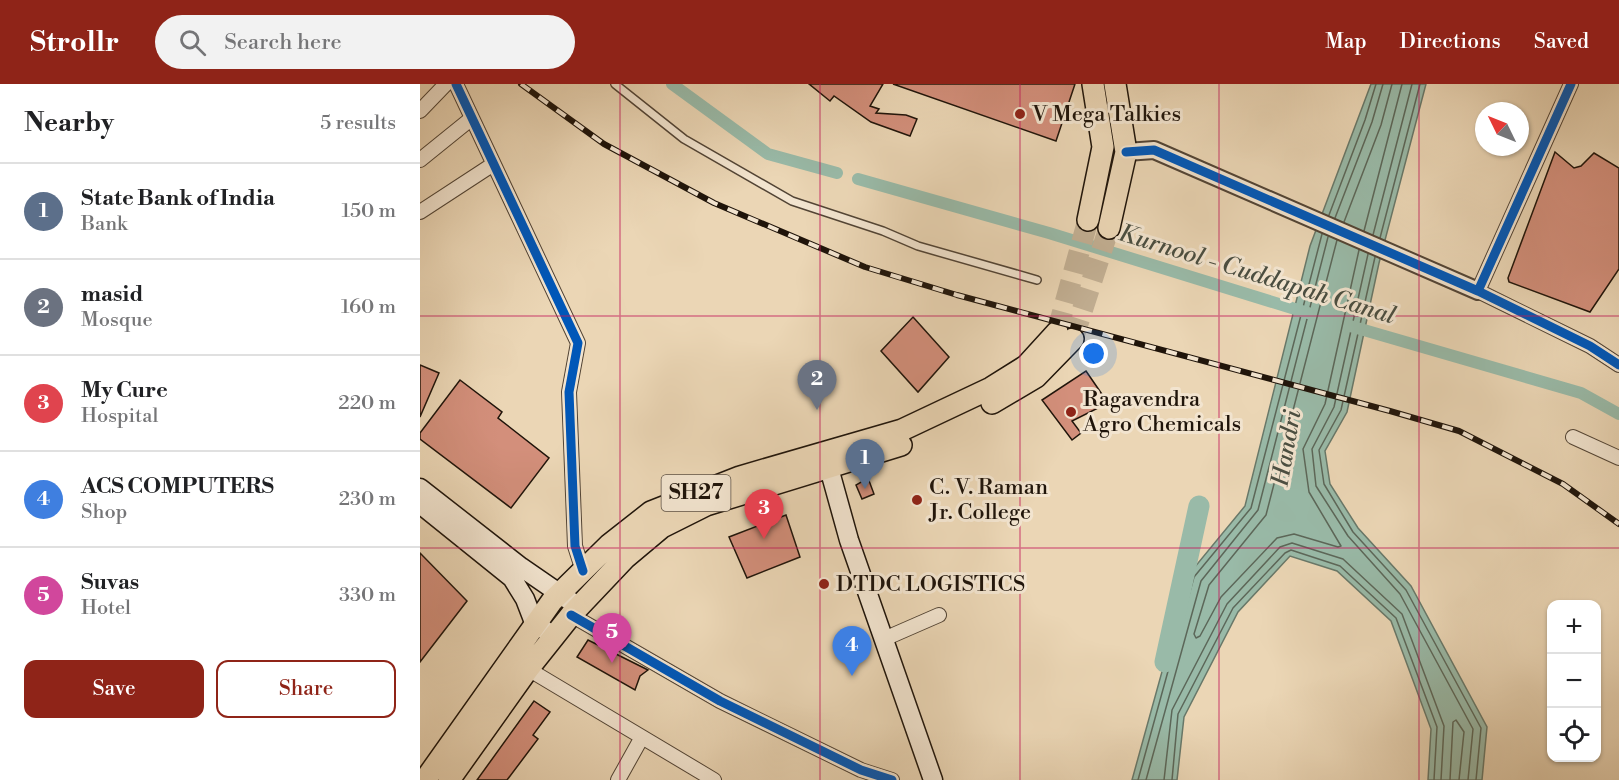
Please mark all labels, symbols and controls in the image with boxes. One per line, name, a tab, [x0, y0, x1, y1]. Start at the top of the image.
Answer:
search box	[155, 15, 575, 69]
text: Strollr	[30, 25, 119, 60]
icon: search	[176, 26, 209, 59]
text: Search here	[224, 29, 342, 56]
text: Map	[1325, 29, 1367, 55]
text: Directions	[1400, 29, 1501, 55]
text: Saved	[1534, 29, 1589, 55]
place label: V Mega Talkies	[1031, 101, 1181, 128]
north arrow	[1475, 102, 1529, 156]
text: Nearby	[24, 107, 114, 139]
marker: V Mega Talkies	[1013, 107, 1027, 121]
text: 5 results	[320, 111, 396, 136]
text: State Bank of India	[81, 185, 275, 212]
text: 1	[39, 199, 48, 224]
text: 150 m	[341, 199, 396, 224]
text: Bank	[81, 212, 128, 237]
water label: Kurnool - Cuddapah Canal	[1115, 219, 1399, 332]
text: masid	[81, 281, 143, 308]
text: 2	[37, 295, 50, 320]
text: 160 m	[341, 295, 396, 320]
text: Mosque	[81, 308, 153, 333]
your location	[1079, 339, 1108, 368]
pin: 2	[798, 360, 836, 410]
text: My Cure	[81, 377, 168, 404]
place label: Ragavendra Agro Chemicals	[1082, 386, 1241, 438]
text: 3	[37, 391, 50, 416]
text: 220 m	[338, 391, 396, 416]
text: Hospital	[81, 404, 158, 429]
marker: Ragavendra Agro Chemicals	[1064, 405, 1078, 419]
water label: Handri	[1265, 407, 1309, 490]
pin: 1	[846, 440, 884, 489]
text: ACS COMPUTERS	[81, 473, 274, 500]
place label: C. V. Raman Jr. College	[928, 474, 1048, 526]
road number: SH27	[662, 475, 730, 511]
text: 4	[37, 487, 50, 512]
text: 230 m	[339, 487, 396, 512]
pin: 3	[744, 490, 784, 539]
marker: C. V. Raman Jr. College	[910, 493, 924, 507]
text: Shop	[81, 500, 127, 525]
text: Suvas	[81, 569, 139, 596]
place label: DTDC LOGISTICS	[836, 571, 1025, 598]
marker: DTDC LOGISTICS	[817, 577, 831, 591]
text: 5	[37, 583, 50, 608]
text: 330 m	[339, 583, 396, 608]
text: Hotel	[81, 596, 131, 621]
map controls	[1547, 600, 1601, 762]
button: +	[1547, 600, 1601, 654]
pin: 5	[592, 614, 632, 663]
pin: 4	[832, 626, 872, 676]
button: −	[1547, 654, 1601, 708]
button: Save	[24, 660, 204, 718]
button: Share	[216, 660, 396, 718]
button: locate	[1547, 708, 1601, 762]

